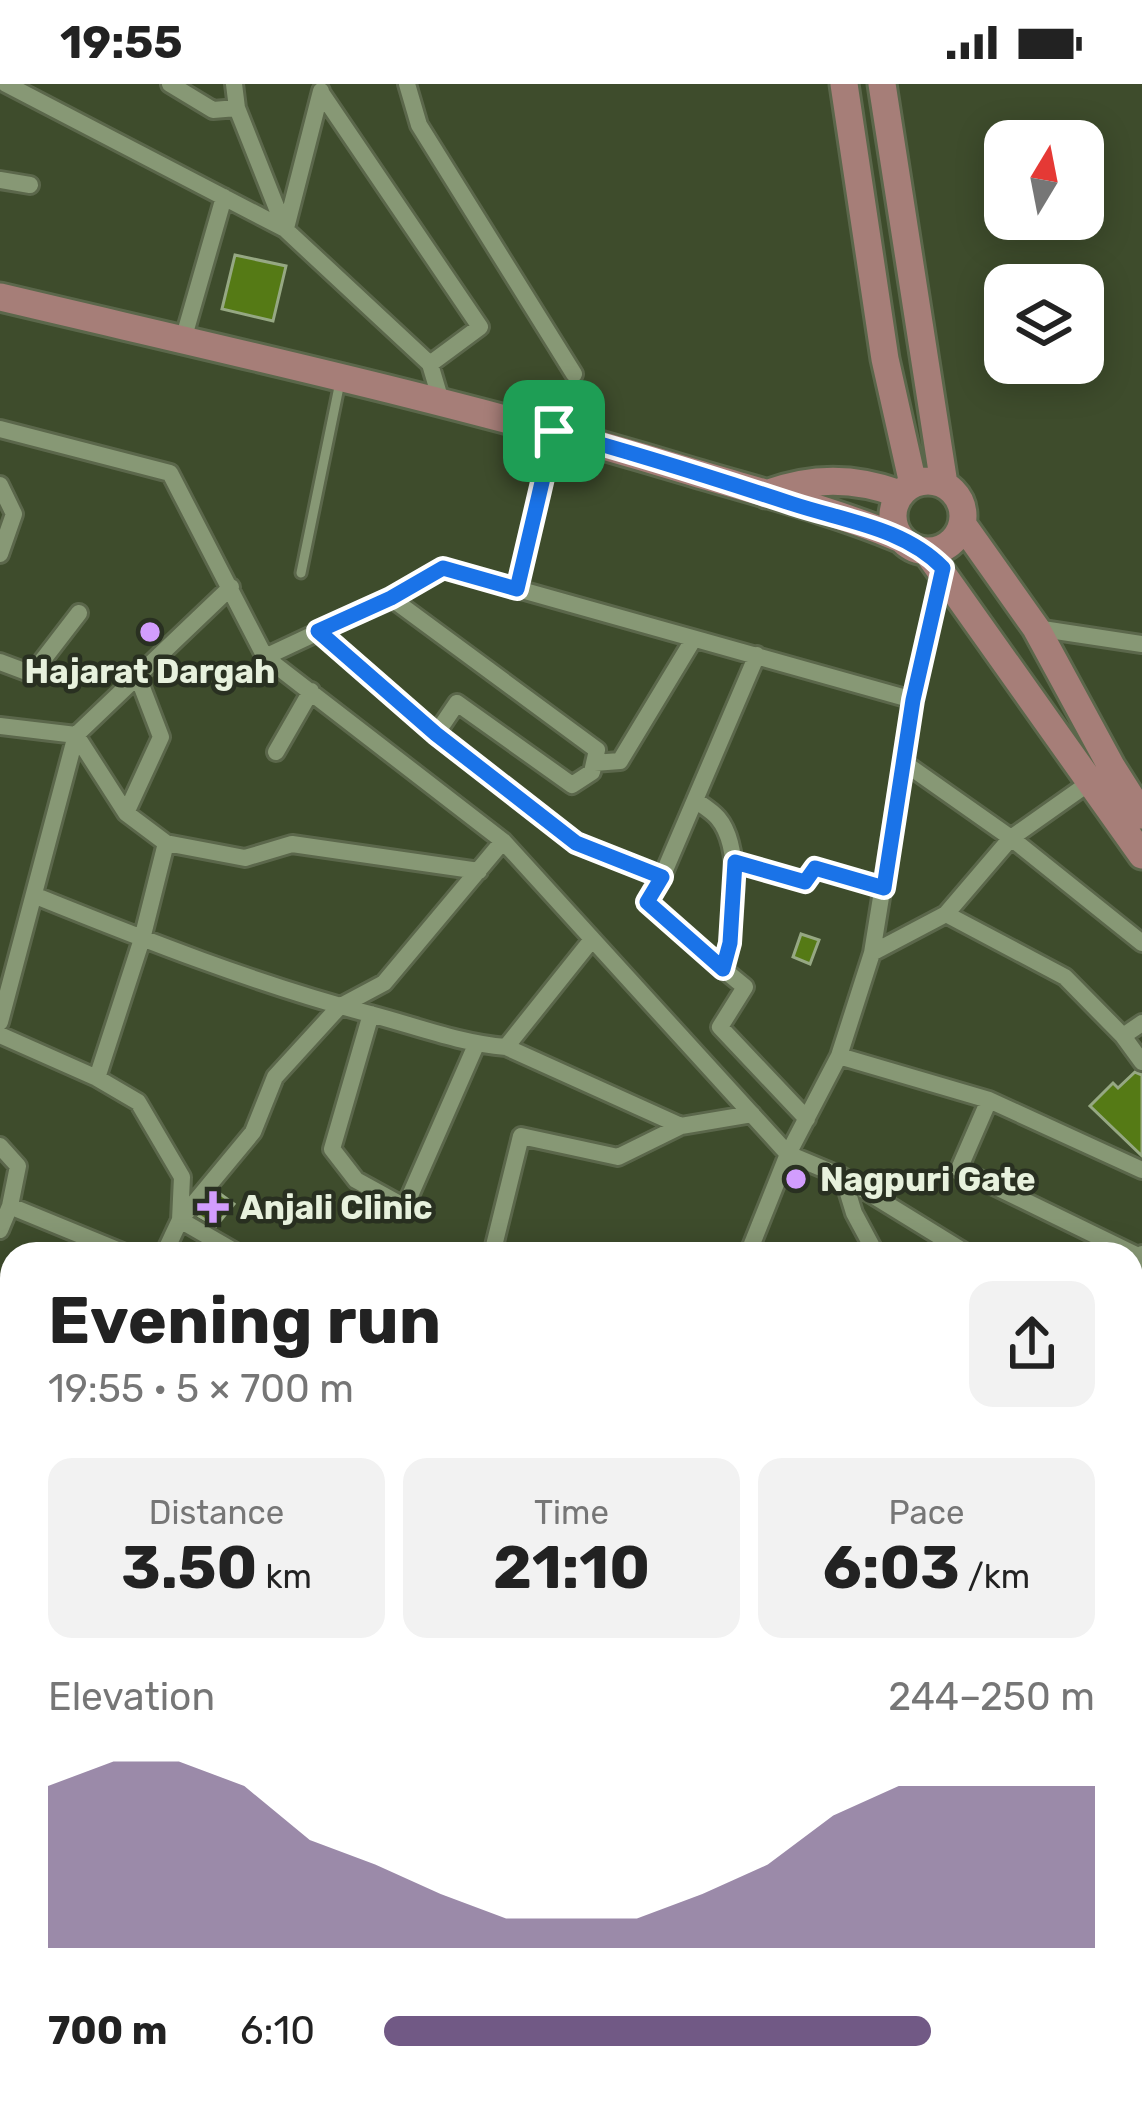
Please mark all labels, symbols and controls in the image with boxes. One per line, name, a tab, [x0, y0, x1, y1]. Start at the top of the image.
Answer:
text: 19:55	[60, 16, 183, 69]
north arrow	[984, 120, 1104, 240]
map controls	[984, 120, 1104, 384]
button: layers	[984, 264, 1104, 384]
pin	[503, 380, 605, 482]
icon: arrive	[521, 398, 587, 464]
marker: Hajarat Dargah	[137, 619, 163, 645]
place label: Hajarat Dargah	[25, 652, 275, 691]
place label: Nagpuri Gate	[820, 1160, 1036, 1199]
marker: Nagpuri Gate	[783, 1166, 809, 1192]
place label: Anjali Clinic	[240, 1188, 432, 1227]
marker: Anjali Clinic	[197, 1191, 229, 1223]
text: Evening run	[48, 1281, 441, 1360]
button: share	[969, 1281, 1095, 1407]
text: 19:55 · 5 × 700 m	[48, 1366, 354, 1412]
text: Distance	[149, 1493, 284, 1532]
text: Time	[534, 1493, 609, 1532]
text: Pace	[889, 1493, 964, 1532]
text: 3.50	[121, 1532, 257, 1603]
text: 21:10	[493, 1532, 650, 1603]
text: 6:03	[823, 1532, 960, 1603]
text: km	[257, 1557, 312, 1596]
text: /km	[960, 1557, 1030, 1596]
text: Elevation	[48, 1674, 215, 1720]
text: 244–250 m	[888, 1674, 1095, 1720]
text: 700 m	[48, 2008, 167, 2054]
text: 6:10	[240, 2008, 315, 2054]

